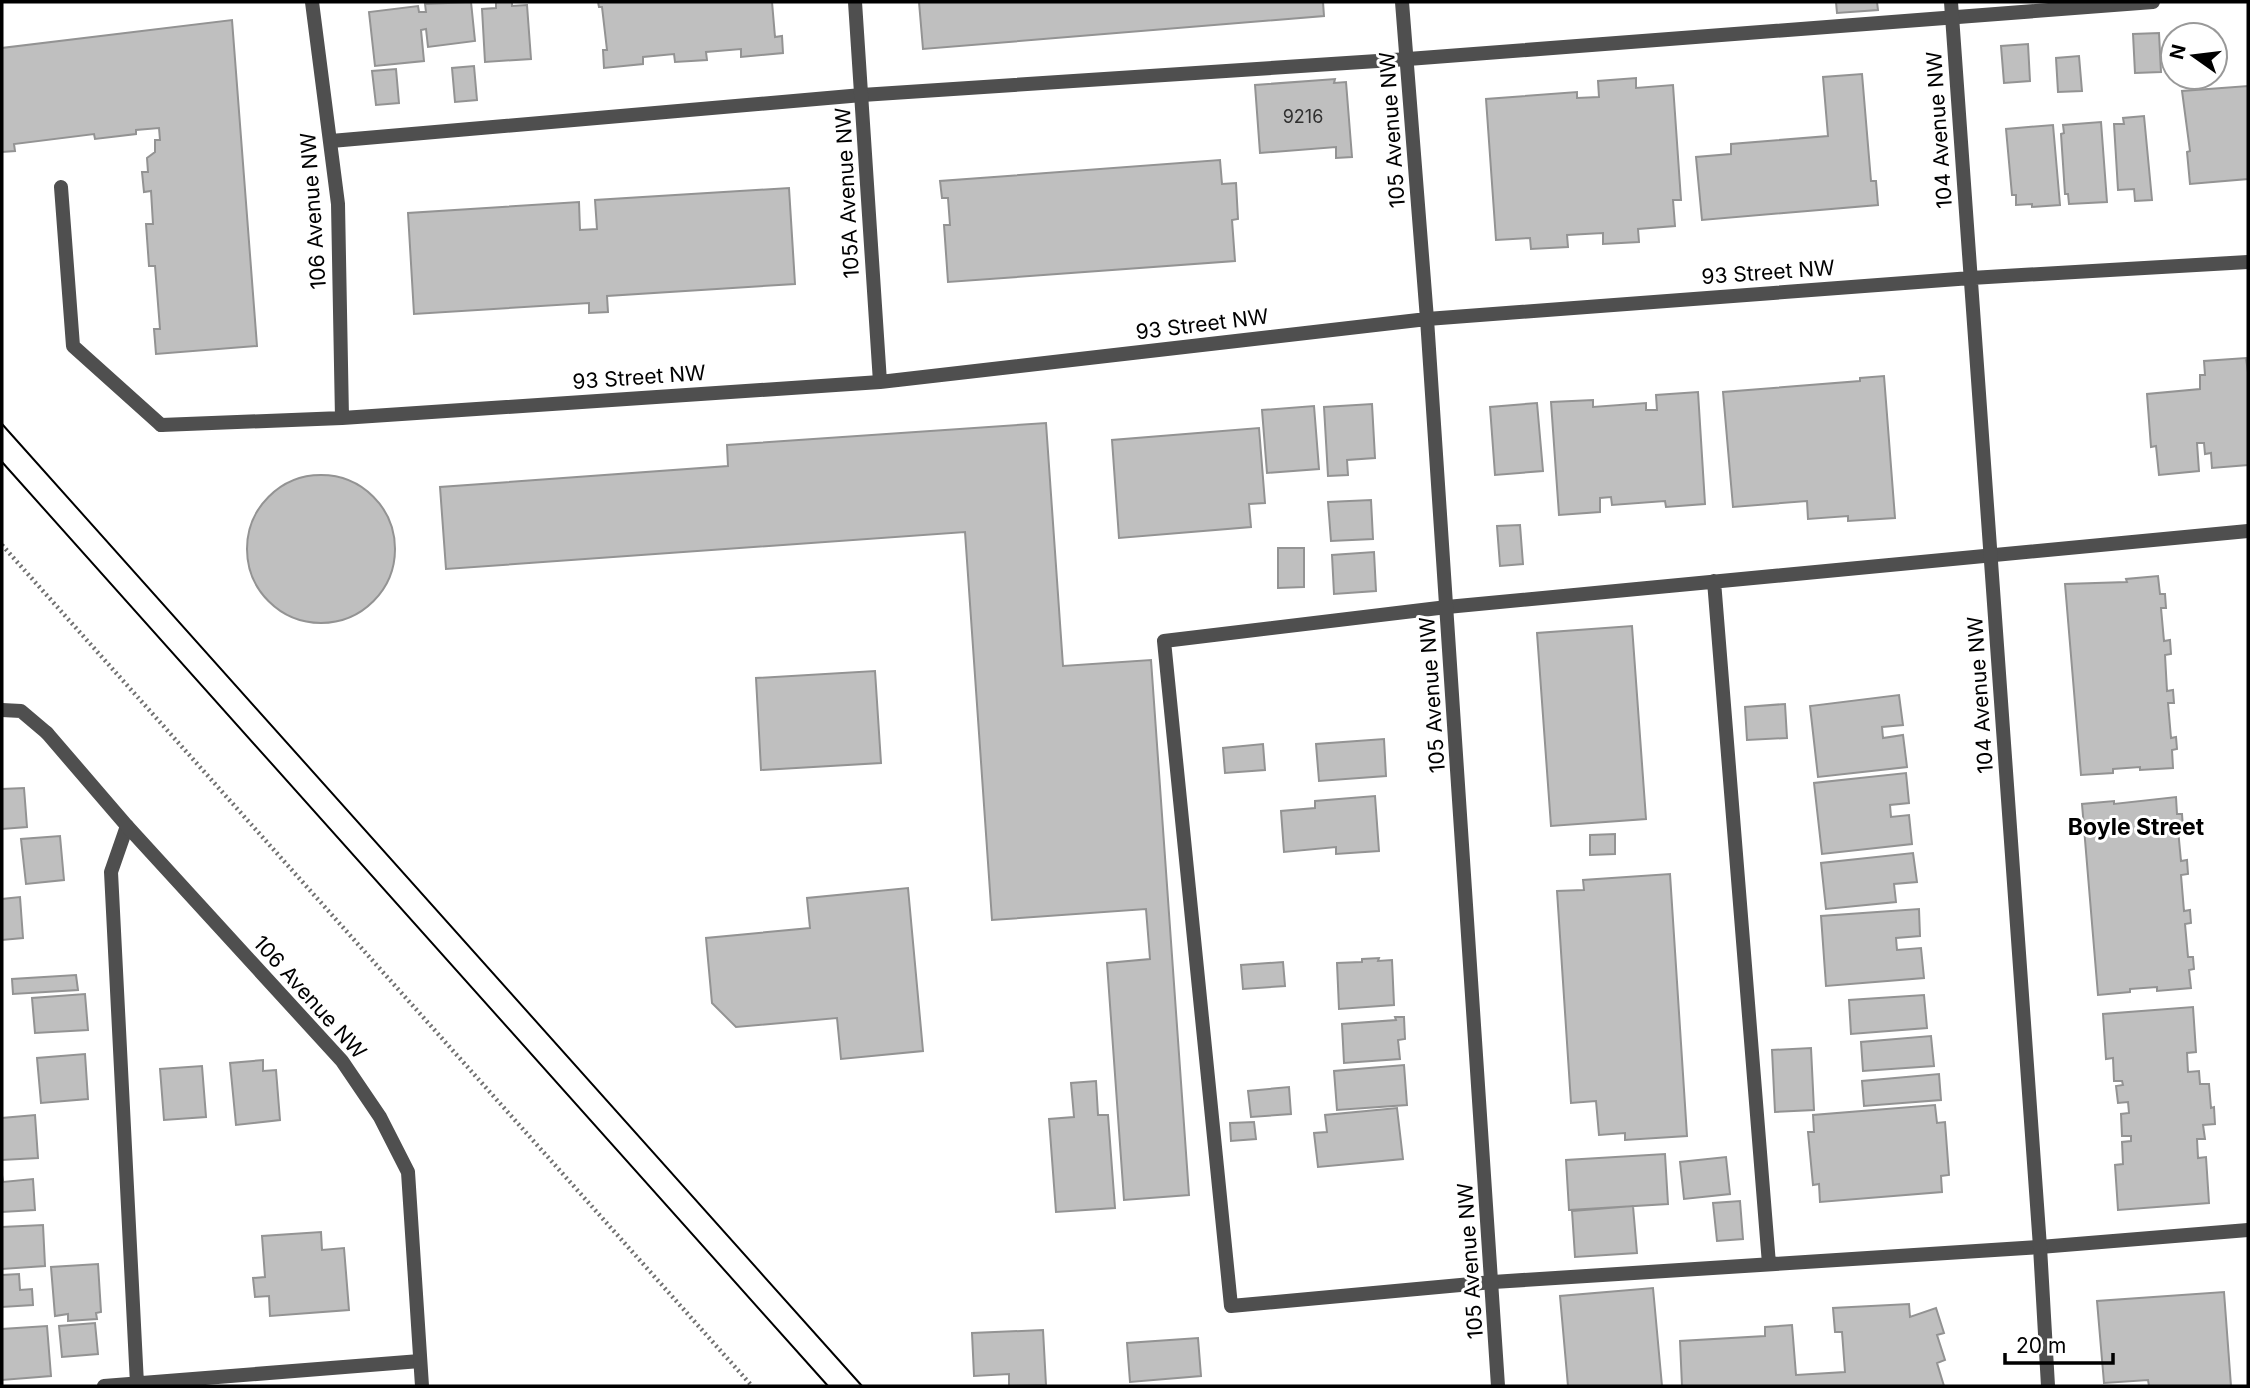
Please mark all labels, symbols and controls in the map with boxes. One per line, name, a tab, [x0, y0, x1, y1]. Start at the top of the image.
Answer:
north arrow	[2159, 21, 2229, 91]
text: N	[2165, 42, 2191, 62]
street label: 104 Avenue NW	[1921, 50, 1957, 209]
street label: 105 Avenue NW	[1374, 51, 1410, 209]
house number: 9216	[1283, 106, 1323, 127]
street label: 105A Avenue NW	[830, 107, 864, 279]
street label: 106 Avenue NW	[295, 132, 331, 290]
street label: 93 Street NW	[1701, 255, 1836, 289]
street label: 93 Street NW	[1134, 303, 1270, 345]
street label: 93 Street NW	[572, 360, 707, 394]
street label: 104 Avenue NW	[1962, 615, 1998, 774]
street label: 105 Avenue NW	[1414, 616, 1450, 774]
district label: Boyle Street	[2068, 813, 2205, 841]
street label: 106 Avenue NW	[248, 930, 372, 1064]
street label: 105 Avenue NW	[1452, 1182, 1488, 1340]
scale bar	[2005, 1322, 2114, 1366]
text: 20 m	[2016, 1333, 2066, 1358]

